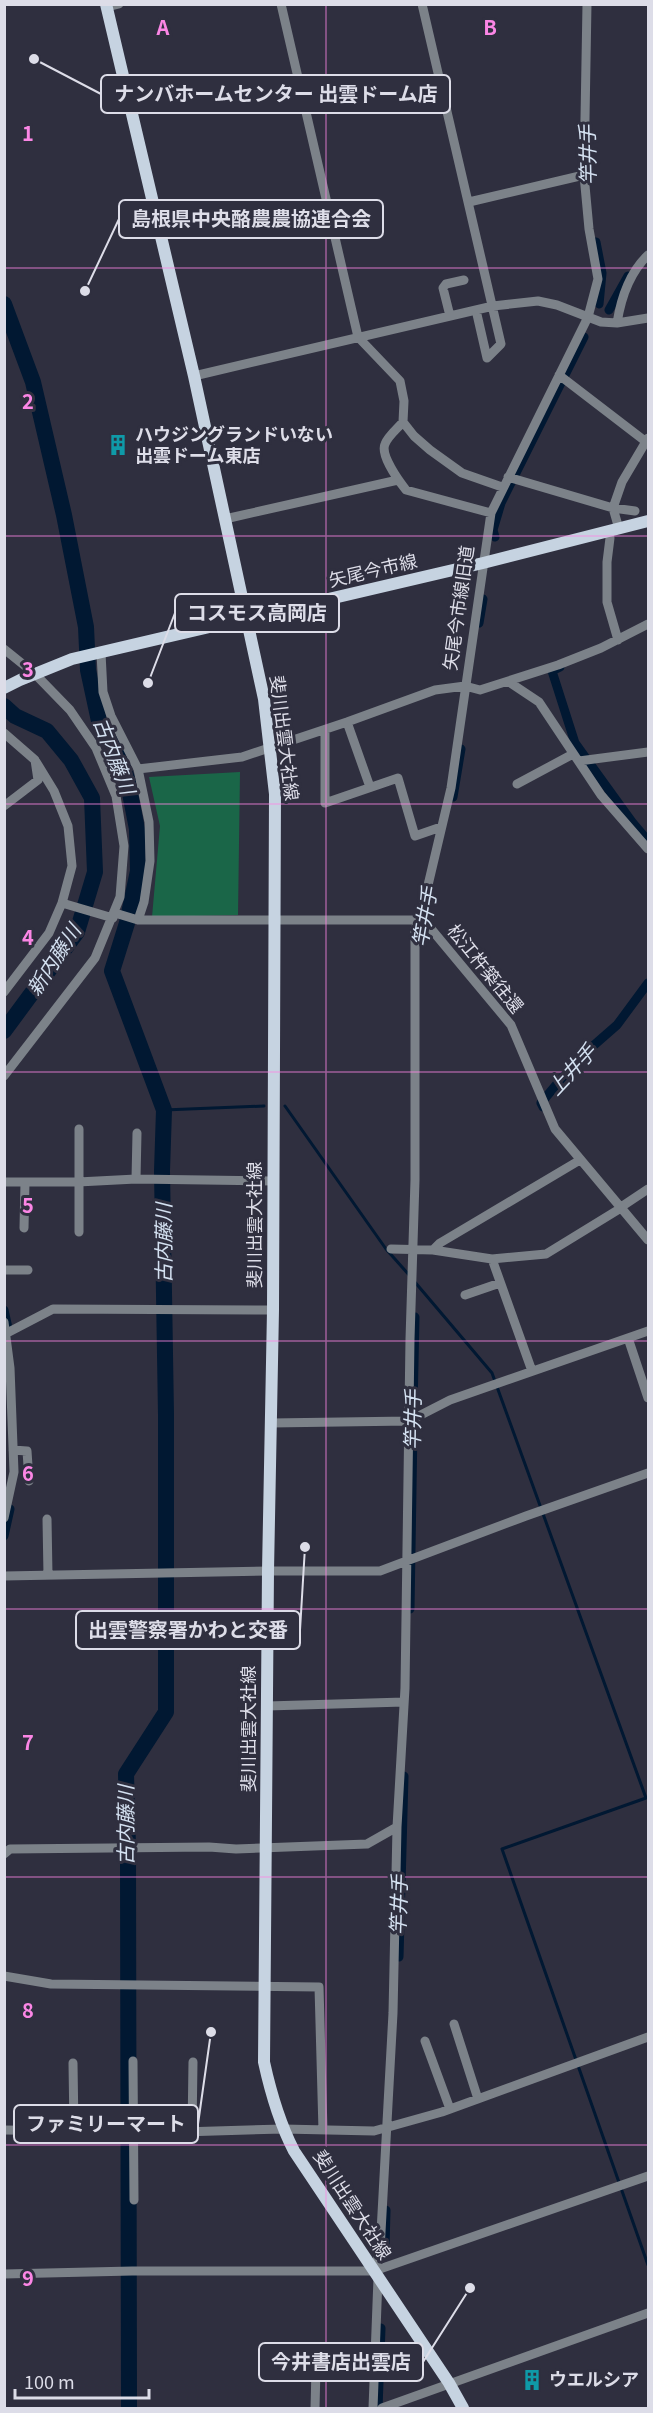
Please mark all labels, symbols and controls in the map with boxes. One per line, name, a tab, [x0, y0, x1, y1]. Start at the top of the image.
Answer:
text: A	[156, 12, 170, 41]
text: B	[483, 12, 497, 41]
callout: ナンバホームセンター 出雲ドーム店	[101, 75, 450, 113]
text: ナンバホームセンター 出雲ドーム店	[114, 78, 438, 107]
text: 1	[22, 118, 34, 147]
water label: 竿井手	[571, 124, 602, 185]
callout: 島根県中央酪農農協連合会	[119, 200, 383, 238]
text: 島根県中央酪農農協連合会	[131, 203, 371, 232]
text: 2	[22, 386, 34, 415]
place label: ハウジングランドいない 出雲ドーム東店	[135, 420, 333, 467]
building icon: ハウジングランドいない 出雲ドーム東店	[106, 433, 130, 457]
street label: 矢尾今市線旧道	[435, 544, 479, 672]
street label: 矢尾今市線	[326, 546, 419, 592]
callout: コスモス高岡店	[175, 594, 339, 632]
text: コスモス高岡店	[187, 597, 327, 626]
text: 3	[22, 654, 34, 683]
street label: 斐川出雲大社線	[265, 674, 307, 802]
water label: 古内藤川	[88, 713, 144, 800]
water label: 竿井手	[404, 884, 443, 949]
water label: 新内藤川	[19, 916, 88, 1001]
street label: 松江杵築往還	[442, 918, 531, 1018]
text: 4	[22, 922, 34, 951]
water label: 上井手	[540, 1036, 603, 1101]
street label: 斐川出雲大社線	[240, 1162, 266, 1288]
text: 5	[22, 1190, 34, 1219]
water label: 古内藤川	[148, 1201, 177, 1283]
water label: 竿井手	[396, 1389, 427, 1450]
text: 6	[22, 1458, 34, 1487]
callout: 出雲警察署かわと交番	[76, 1611, 300, 1649]
text: 出雲警察署かわと交番	[88, 1614, 288, 1643]
street label: 斐川出雲大社線	[234, 1666, 260, 1792]
text: 7	[22, 1727, 34, 1756]
water label: 古内藤川	[110, 1783, 139, 1865]
water label: 竿井手	[382, 1873, 413, 1935]
text: 8	[22, 1995, 34, 2024]
callout: ファミリーマート	[14, 2105, 198, 2143]
text: ファミリーマート	[26, 2108, 186, 2137]
street label: 斐川出雲大社線	[308, 2144, 399, 2264]
text: 9	[22, 2263, 34, 2292]
callout: 今井書店出雲店	[259, 2343, 423, 2381]
text: 今井書店出雲店	[271, 2346, 411, 2375]
scale bar	[15, 2362, 148, 2400]
place label: ウエルシア	[549, 2365, 639, 2391]
text: 100 m	[24, 2368, 75, 2394]
building icon: ウエルシア	[520, 2368, 544, 2392]

